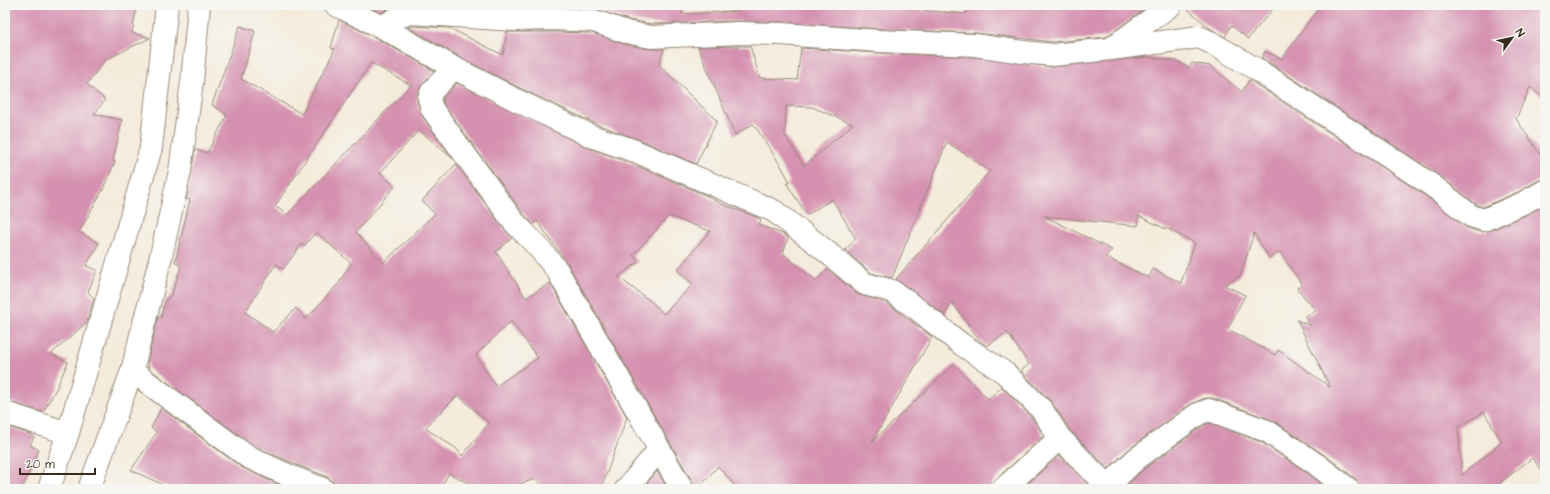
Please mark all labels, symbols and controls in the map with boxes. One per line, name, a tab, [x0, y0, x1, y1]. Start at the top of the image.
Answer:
north arrow	[1492, 18, 1532, 58]
text: N	[1512, 26, 1528, 40]
scale bar	[20, 450, 95, 476]
text: 20 m	[26, 456, 55, 473]

